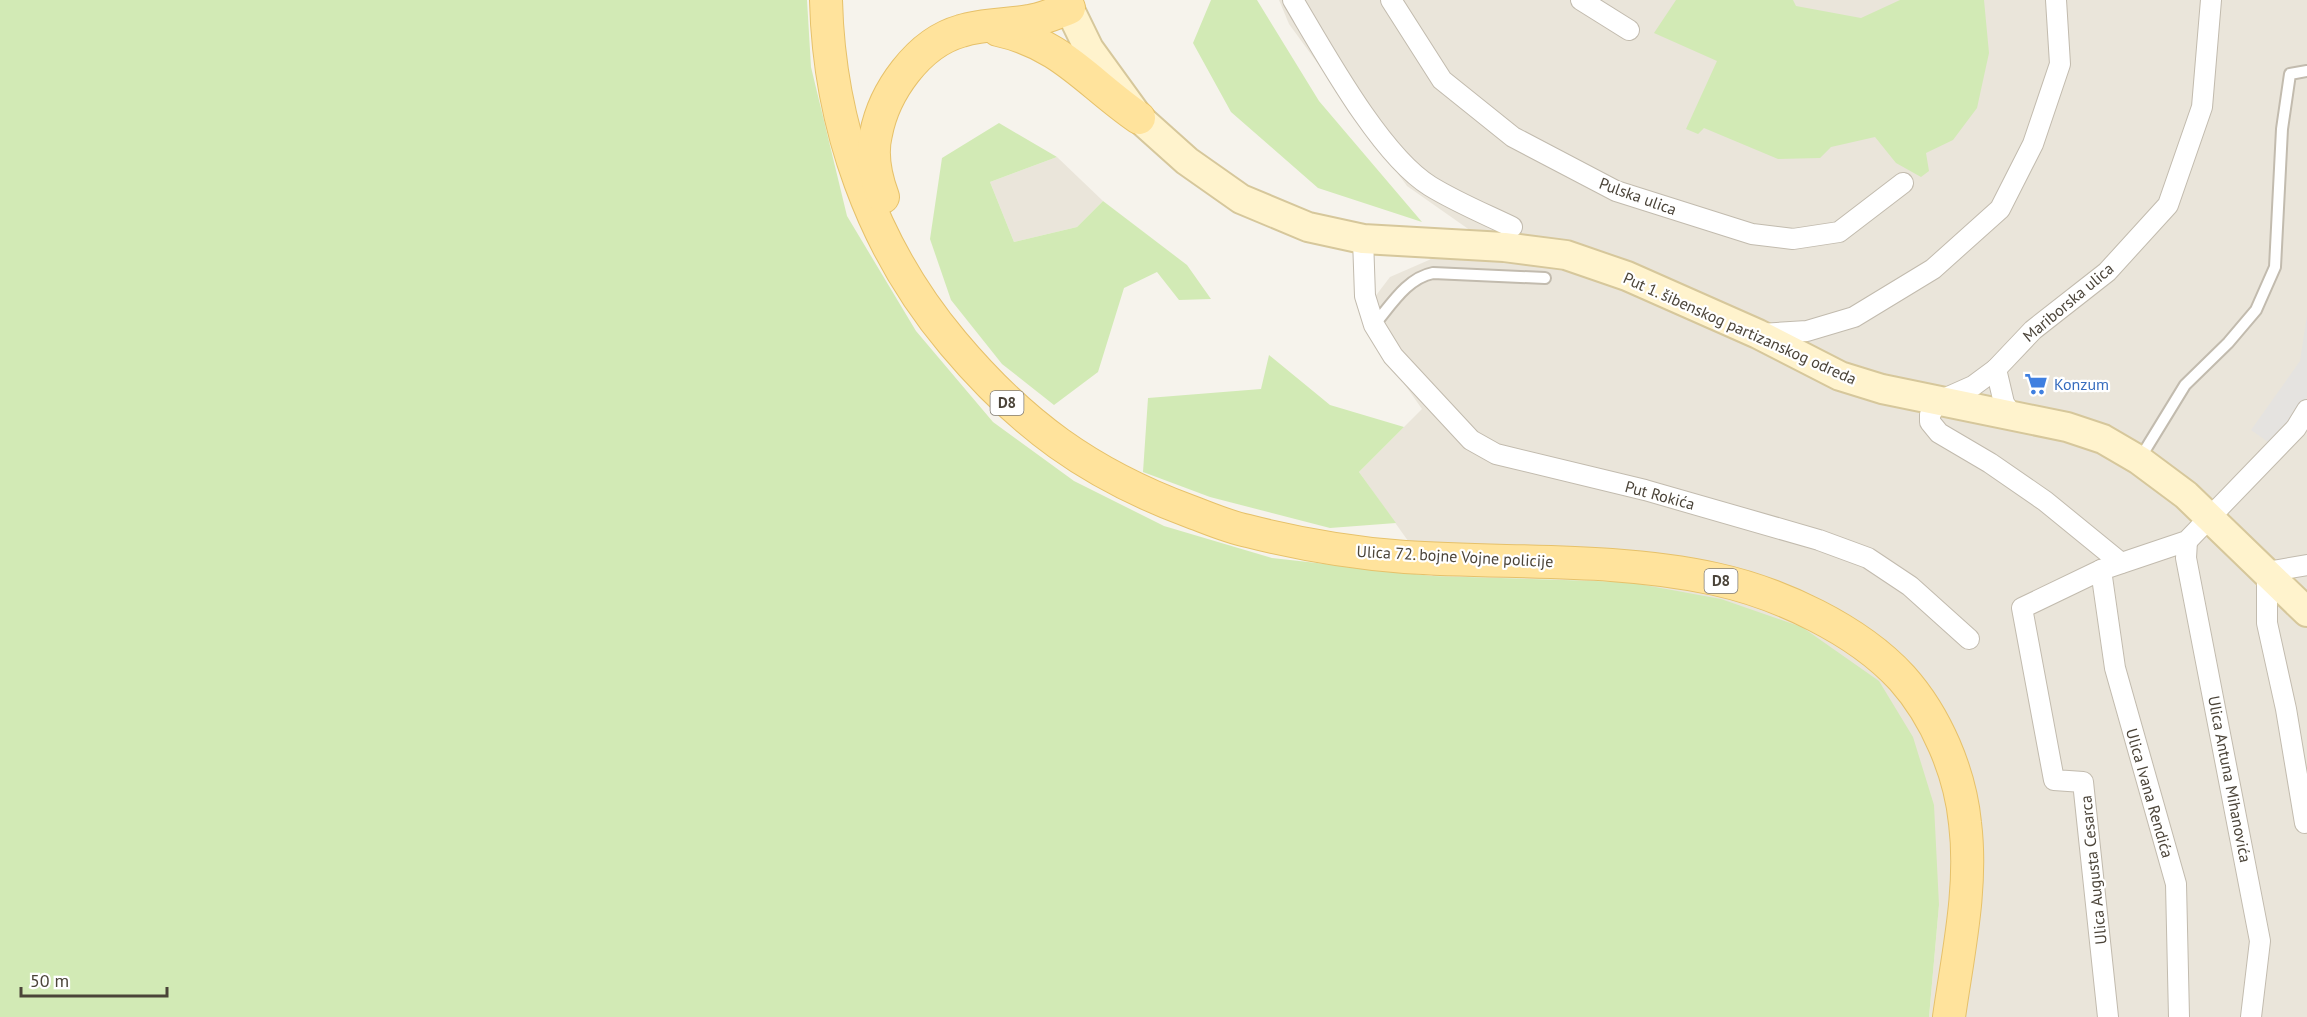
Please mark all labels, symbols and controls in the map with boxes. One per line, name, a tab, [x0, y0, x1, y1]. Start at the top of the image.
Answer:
street label: Pulska ulica	[1597, 173, 1679, 219]
street label: Mariborska ulica	[2019, 258, 2117, 346]
street label: Put 1. šibenskog partizanskog odreda	[1620, 267, 1860, 389]
supermarket icon: Konzum	[2023, 371, 2049, 397]
place label: Konzum	[2054, 374, 2109, 394]
road number: D8	[990, 391, 1024, 415]
street label: Put Rokića	[1623, 476, 1697, 514]
street label: Ulica 72. bojne Vojne policije	[1356, 541, 1554, 571]
road number: D8	[1704, 569, 1738, 593]
street label: Ulica Antuna Mihanovića	[2204, 694, 2256, 864]
street label: Ulica Ivana Rendića	[2122, 726, 2178, 860]
street label: Ulica Augusta Cesarca	[2075, 794, 2111, 946]
scale bar	[21, 960, 166, 998]
text: 50 m	[30, 969, 69, 992]

